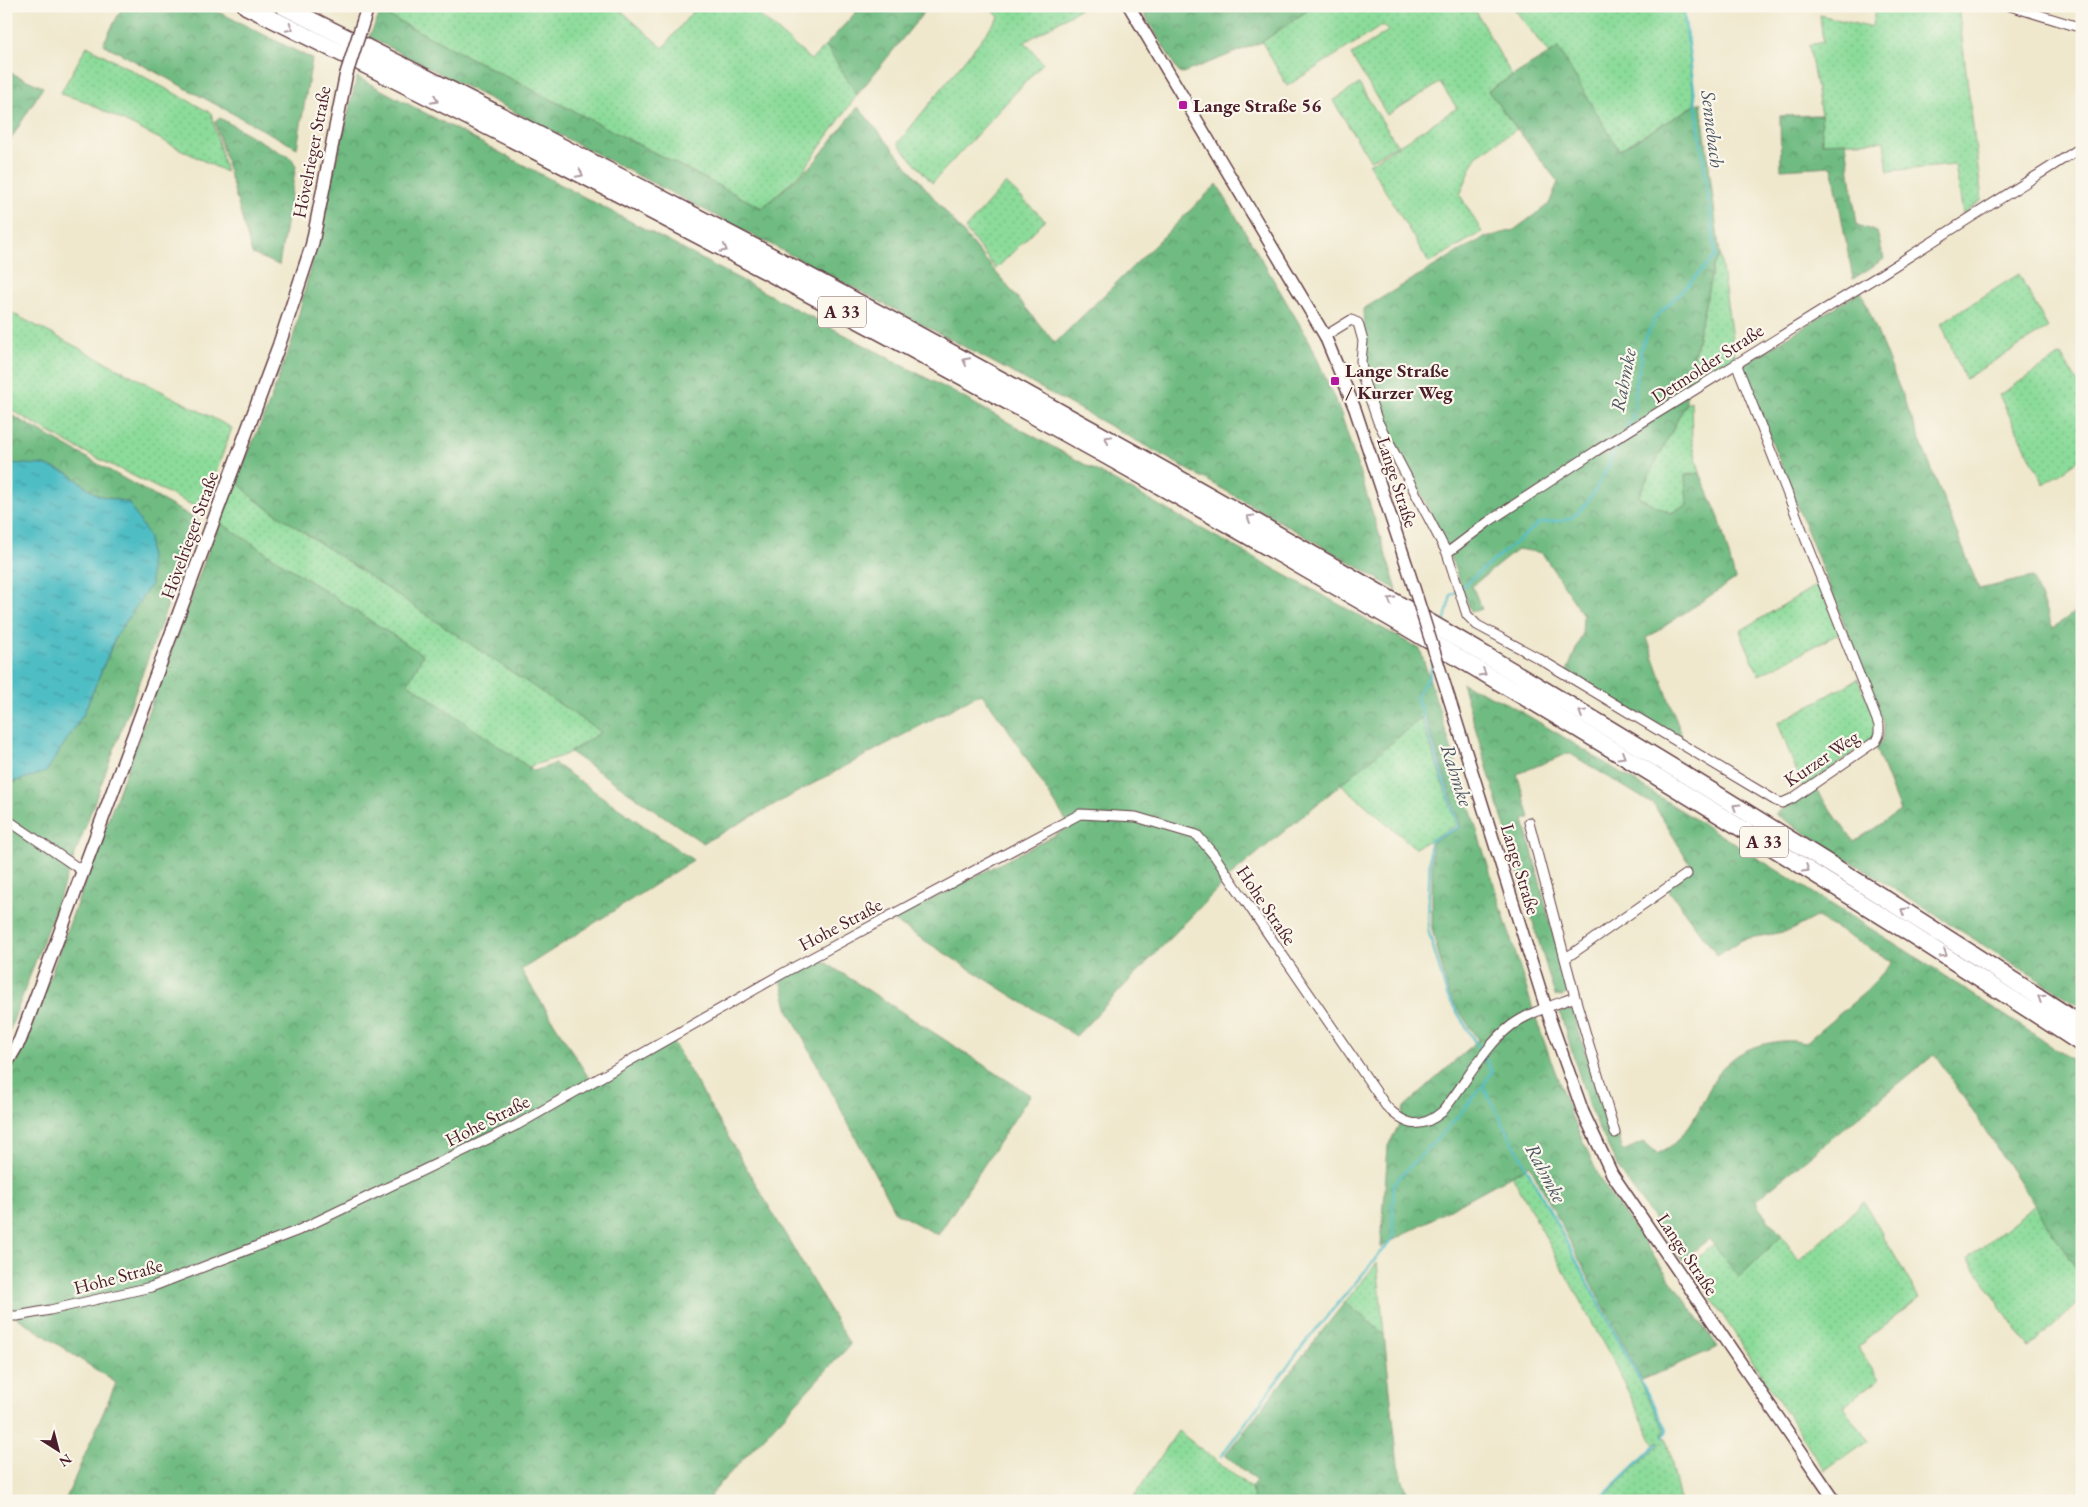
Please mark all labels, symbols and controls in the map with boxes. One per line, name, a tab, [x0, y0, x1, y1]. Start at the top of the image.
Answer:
one-way arrow	[285, 21, 294, 32]
street label: Hövelrieger Straße	[286, 84, 337, 220]
water label: Sennebach	[1695, 88, 1731, 169]
place label: Lange Straße 56	[1193, 93, 1321, 118]
one-way arrow	[430, 94, 439, 104]
marker: Lange Straße 56	[1177, 99, 1189, 111]
one-way arrow	[575, 168, 584, 178]
one-way arrow	[719, 243, 728, 253]
road number: A 33	[818, 296, 866, 328]
street label: Detmolder Straße	[1646, 318, 1768, 409]
water label: Rahmke	[1604, 346, 1642, 414]
one-way arrow	[962, 357, 971, 367]
place label: Lange Straße / Kurzer Weg	[1345, 358, 1453, 405]
marker: Lange Straße / Kurzer Weg	[1329, 375, 1341, 387]
street label: Lange Straße	[1371, 434, 1424, 531]
one-way arrow	[1104, 436, 1113, 446]
street label: Hövelrieger Straße	[155, 468, 224, 603]
one-way arrow	[1247, 514, 1256, 524]
one-way arrow	[1387, 596, 1396, 606]
one-way arrow	[1477, 666, 1486, 676]
one-way arrow	[1579, 710, 1588, 720]
street label: Kurzer Weg	[1779, 724, 1864, 793]
water label: Rahmke	[1435, 740, 1479, 810]
one-way arrow	[1617, 750, 1626, 760]
one-way arrow	[1732, 803, 1741, 813]
street label: Lange Straße	[1495, 821, 1546, 918]
road number: A 33	[1740, 826, 1788, 858]
street label: Hohe Straße	[1231, 860, 1302, 950]
one-way arrow	[1800, 862, 1809, 872]
street label: Hohe Straße	[794, 892, 886, 957]
one-way arrow	[1900, 908, 1909, 917]
one-way arrow	[1938, 948, 1947, 958]
one-way arrow	[2037, 995, 2047, 1004]
street label: Hohe Straße	[441, 1089, 534, 1152]
water label: Rahmke	[1519, 1139, 1573, 1208]
street label: Lange Straße	[1651, 1208, 1724, 1300]
street label: Hohe Straße	[71, 1253, 165, 1300]
north arrow	[32, 1424, 82, 1474]
text: N	[55, 1450, 76, 1472]

